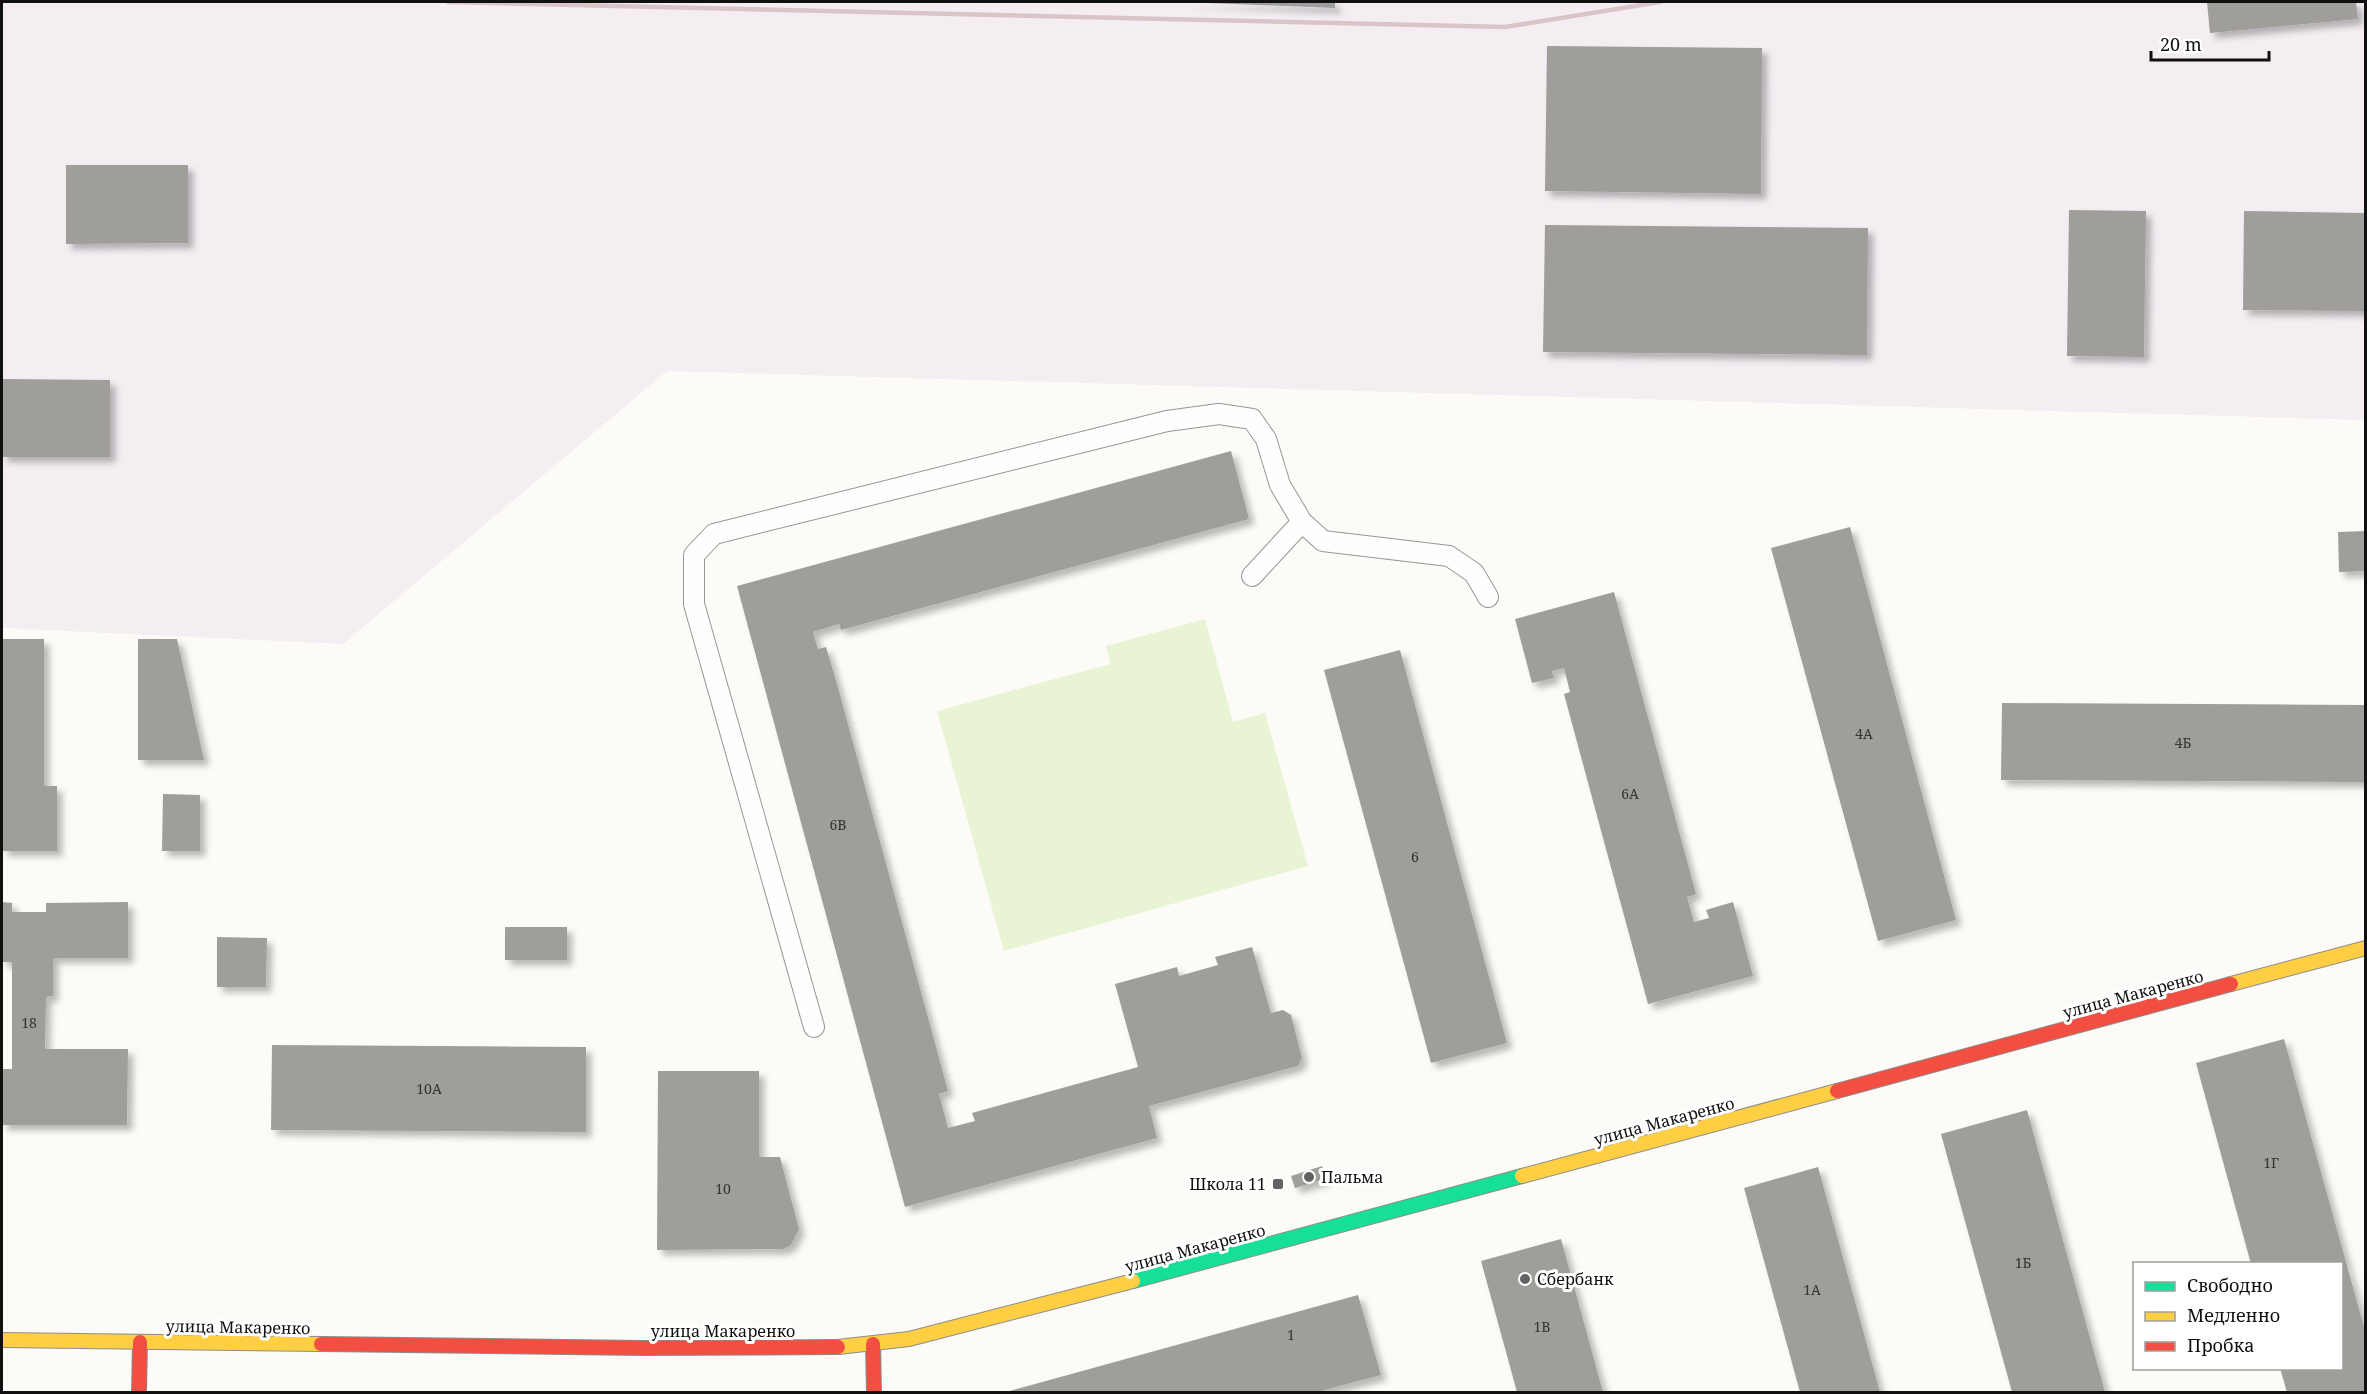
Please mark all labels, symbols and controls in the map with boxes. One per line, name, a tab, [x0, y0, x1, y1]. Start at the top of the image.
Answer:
scale bar	[2151, 24, 2270, 62]
text: 20 m	[2160, 32, 2202, 56]
house number: 4А	[1855, 724, 1873, 743]
house number: 4Б	[2175, 733, 2191, 752]
house number: 6А	[1621, 784, 1639, 803]
house number: 6В	[830, 815, 847, 834]
house number: 6	[1411, 847, 1419, 866]
street label: улица Макаренко	[2060, 965, 2206, 1023]
house number: 18	[21, 1013, 37, 1032]
house number: 10А	[416, 1079, 442, 1098]
street label: улица Макаренко	[1591, 1092, 1737, 1150]
house number: 1Г	[2263, 1153, 2279, 1172]
place label: Пальма	[1321, 1166, 1383, 1188]
marker: Пальма	[1302, 1170, 1316, 1184]
place label: Школа 11	[1189, 1173, 1266, 1195]
marker: Школа 11	[1271, 1177, 1285, 1191]
house number: 10	[715, 1179, 731, 1198]
street label: улица Макаренко	[1122, 1219, 1268, 1277]
house number: 1Б	[2015, 1253, 2031, 1272]
legend	[2133, 1262, 2343, 1370]
place label: Сбербанк	[1537, 1268, 1614, 1290]
marker: Сбербанк	[1518, 1272, 1532, 1286]
text: Свободно	[2187, 1273, 2273, 1297]
house number: 1А	[1803, 1280, 1821, 1299]
text: Медленно	[2187, 1303, 2280, 1327]
street label: улица Макаренко	[165, 1315, 311, 1339]
house number: 1В	[1534, 1317, 1551, 1336]
street label: улица Макаренко	[651, 1320, 795, 1342]
house number: 1	[1287, 1325, 1295, 1344]
text: Пробка	[2187, 1333, 2254, 1357]

